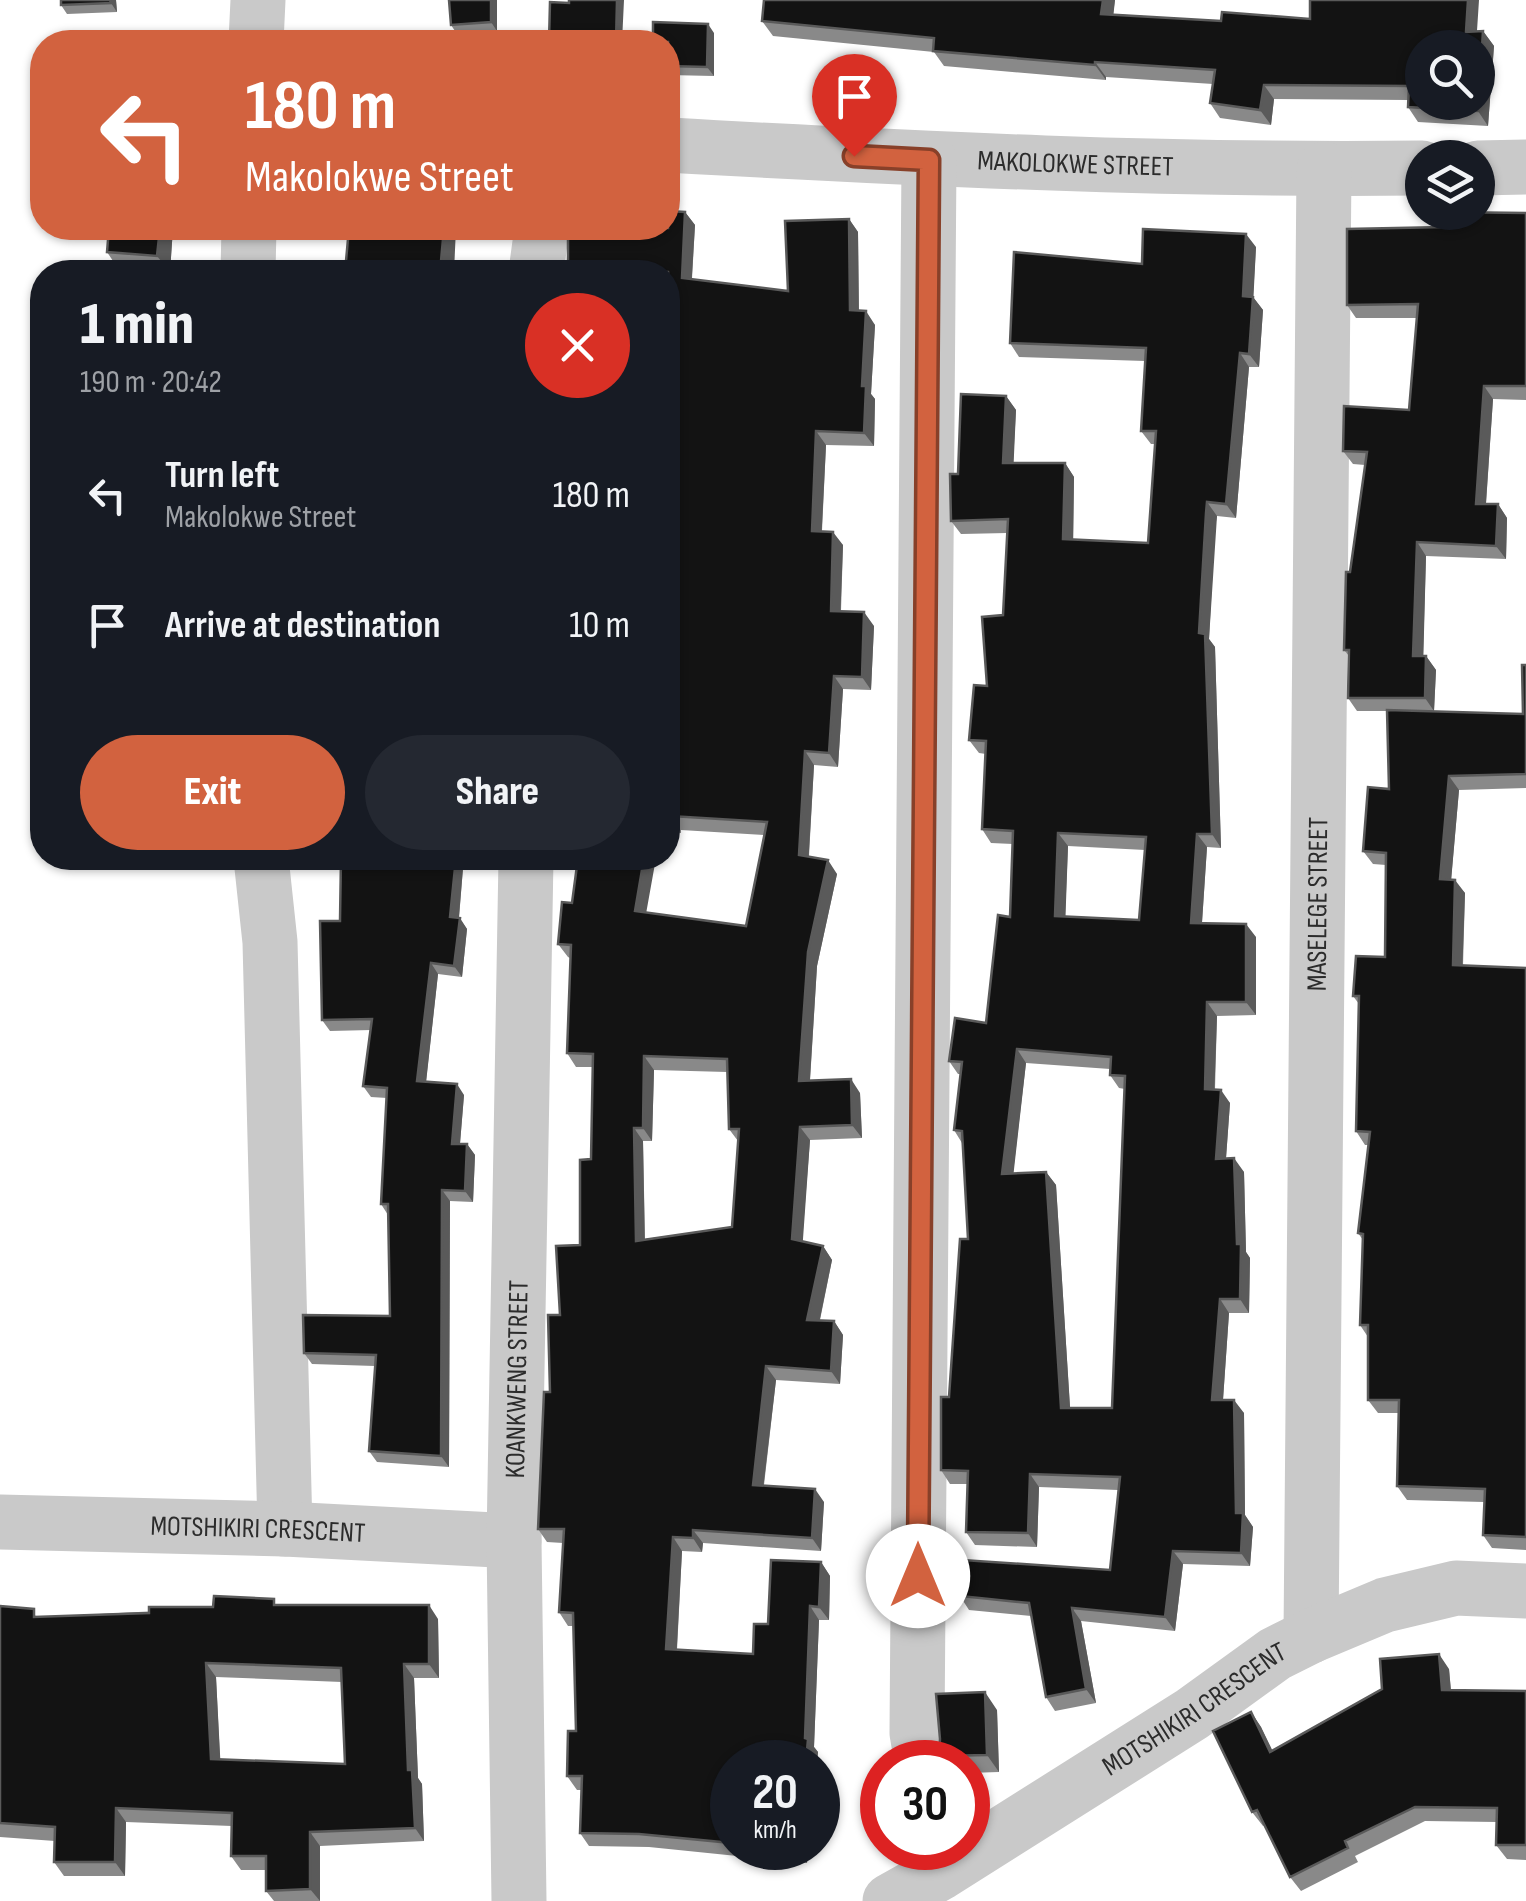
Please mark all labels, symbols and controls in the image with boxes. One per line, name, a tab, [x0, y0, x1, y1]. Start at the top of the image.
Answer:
map controls	[1405, 30, 1495, 230]
button: search	[1405, 30, 1495, 120]
pin	[812, 54, 897, 157]
text: 180 m	[245, 65, 396, 149]
icon: arrive	[827, 69, 882, 124]
icon: left	[80, 70, 210, 200]
button: layers	[1405, 140, 1495, 230]
street label: MAKOLOKWE STREET	[977, 144, 1174, 183]
text: Makolokwe Street	[245, 150, 514, 205]
text: 1 min	[80, 289, 194, 361]
button: close	[525, 293, 630, 398]
text: 190 m · 20:42	[80, 363, 222, 402]
text: Turn left	[165, 453, 279, 498]
icon: left	[80, 468, 135, 523]
text: 180 m	[553, 473, 630, 518]
text: Makolokwe Street	[165, 498, 356, 537]
icon: arrive	[80, 598, 135, 653]
text: Arrive at destination	[165, 603, 440, 648]
text: 10 m	[569, 603, 630, 648]
button: Exit	[80, 735, 345, 850]
button: Share	[365, 735, 630, 850]
street label: MASELEGE STREET	[1300, 817, 1335, 991]
street label: KOANKWENG STREET	[499, 1280, 535, 1479]
street label: MOTSHIKIRI CRESCENT	[150, 1509, 366, 1550]
position arrow	[866, 1524, 970, 1628]
street label: MOTSHIKIRI CRESCENT	[1096, 1635, 1291, 1783]
speed limit sign: 30	[860, 1740, 990, 1870]
text: 20	[752, 1763, 798, 1823]
text: km/h	[753, 1815, 797, 1846]

